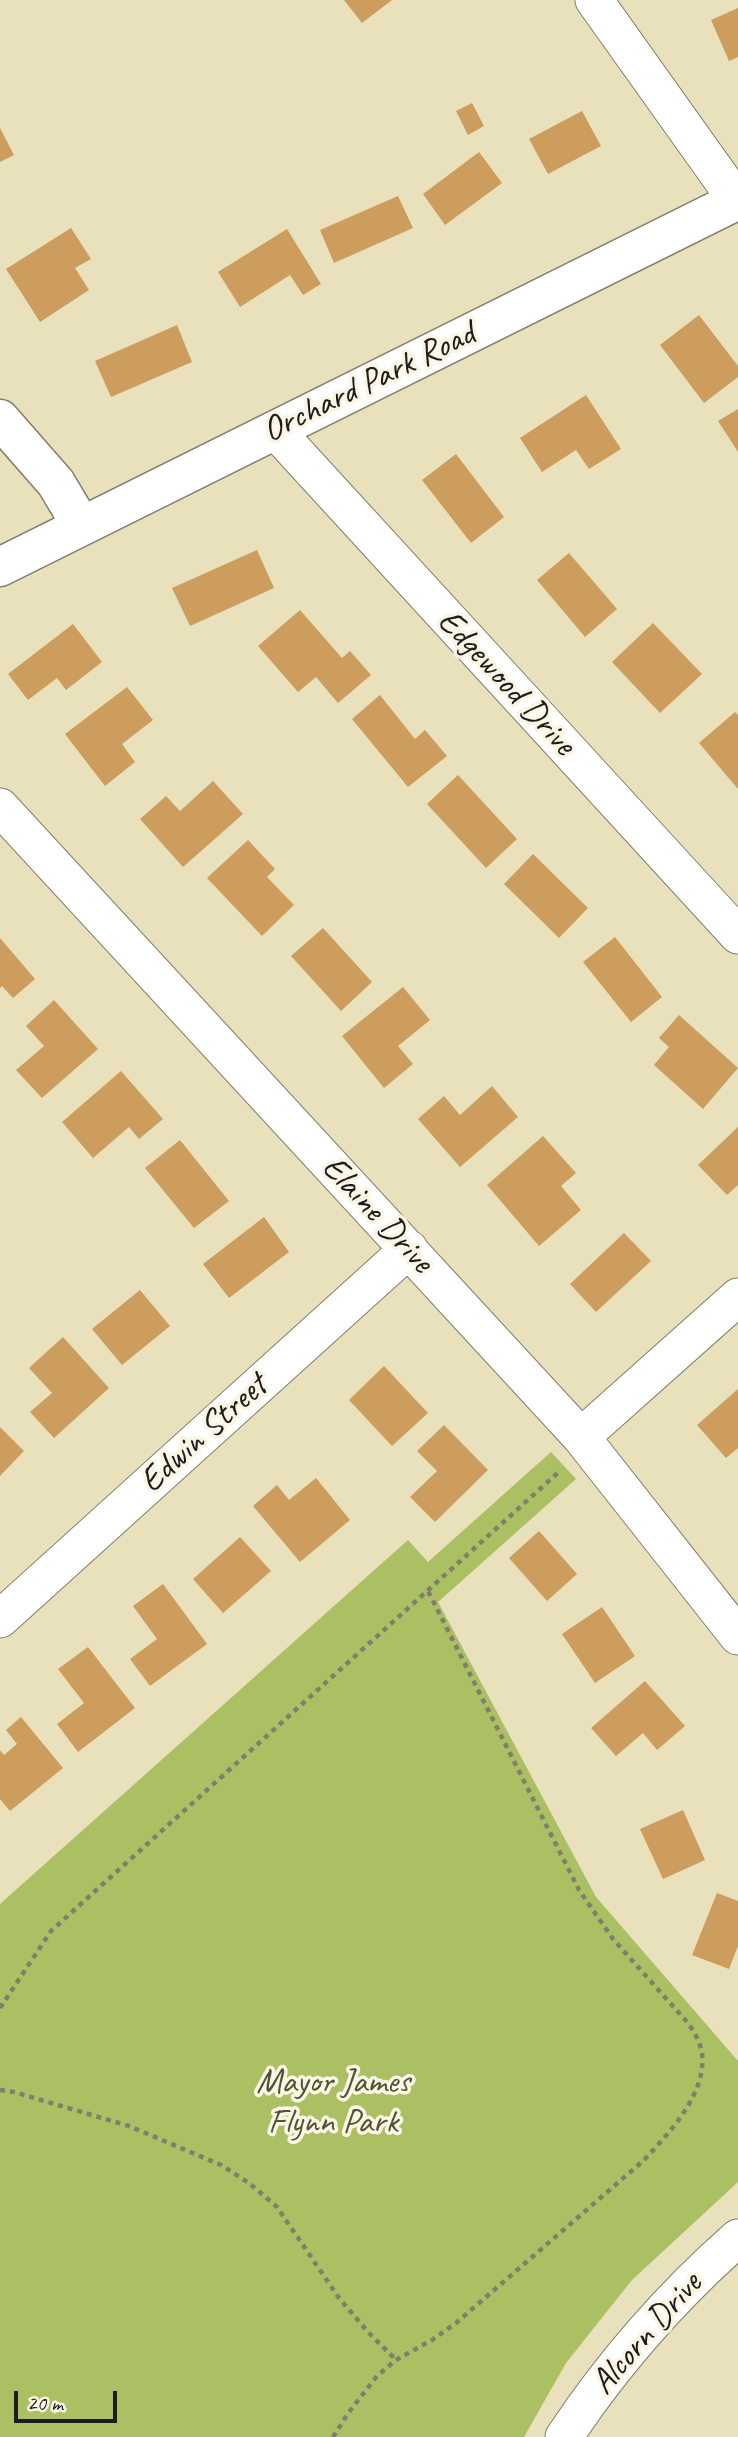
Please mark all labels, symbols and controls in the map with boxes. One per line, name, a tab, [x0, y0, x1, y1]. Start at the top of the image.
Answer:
street label: Orchard Park Road	[256, 314, 482, 452]
street label: Edgewood Drive	[428, 601, 584, 765]
street label: Elaine Drive	[312, 1148, 442, 1282]
street label: Edwin Street	[131, 1366, 277, 1502]
park label: Mayor James Flynn Park	[256, 2062, 410, 2144]
street label: Alcorn Drive	[583, 2264, 711, 2404]
scale bar	[18, 2378, 121, 2422]
text: 20 m	[27, 2390, 63, 2416]

